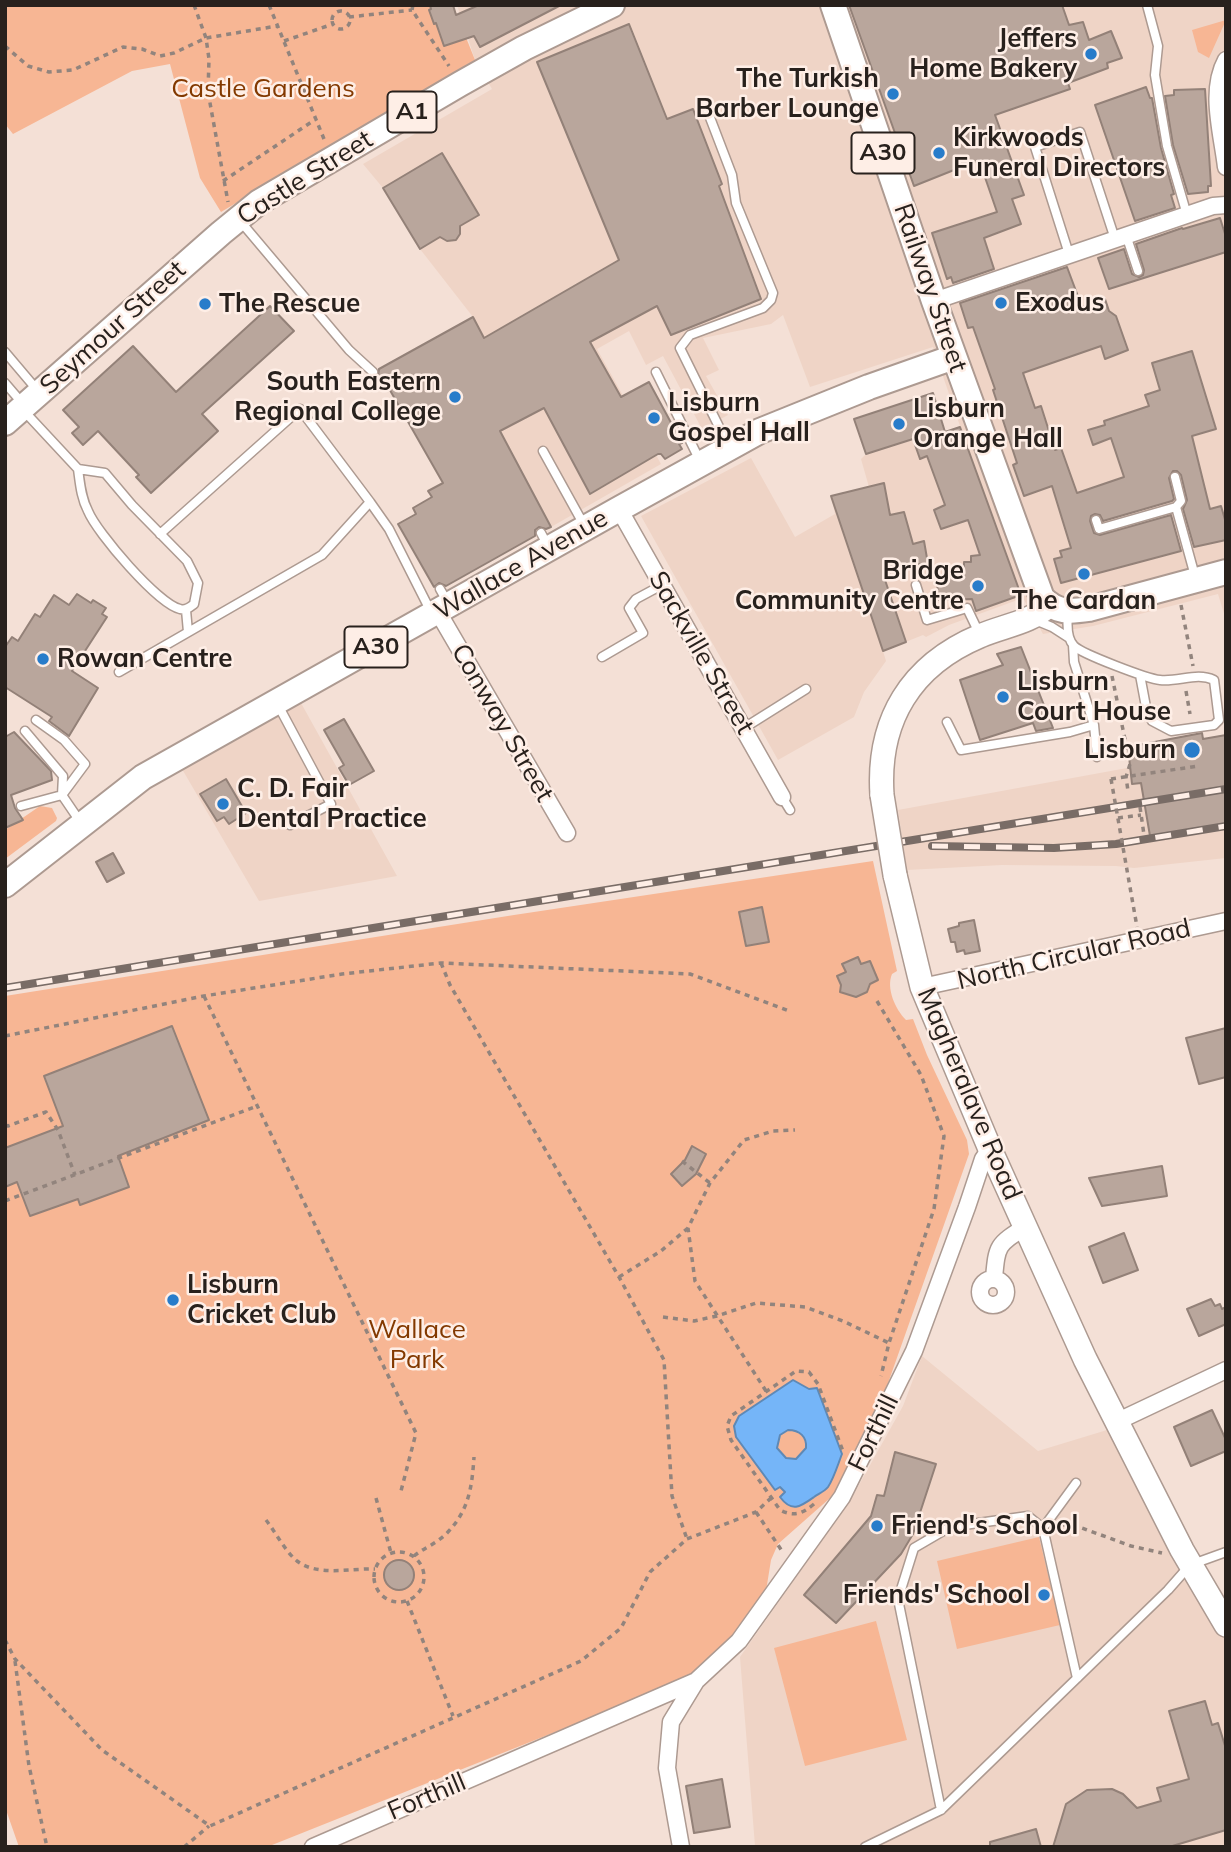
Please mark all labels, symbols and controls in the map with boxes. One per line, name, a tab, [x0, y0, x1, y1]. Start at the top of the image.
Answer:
place label: Jeffers Home Bakery	[909, 23, 1077, 84]
marker: Jeffers Home Bakery	[1083, 46, 1099, 62]
place label: The Turkish Barber Lounge	[696, 63, 879, 124]
park label: Castle Gardens	[171, 73, 355, 105]
marker: The Turkish Barber Lounge	[885, 86, 901, 102]
road number: A1	[388, 92, 436, 132]
place label: Kirkwoods Funeral Directors	[953, 122, 1165, 184]
street label: Castle Street	[232, 124, 378, 232]
road number: A30	[852, 132, 914, 174]
marker: Kirkwoods Funeral Directors	[931, 145, 947, 161]
street label: Railway Street	[887, 200, 973, 376]
street label: Seymour Street	[34, 255, 192, 401]
place label: Exodus	[1015, 287, 1104, 319]
place label: The Rescue	[219, 288, 360, 320]
marker: Exodus	[993, 295, 1009, 311]
marker: The Rescue	[197, 296, 213, 312]
place label: South Eastern Regional College	[234, 366, 441, 428]
place label: Lisburn Gospel Hall	[668, 387, 810, 448]
marker: South Eastern Regional College	[447, 389, 463, 405]
place label: Lisburn Orange Hall	[913, 393, 1063, 454]
marker: Lisburn Gospel Hall	[646, 410, 662, 426]
marker: Lisburn Orange Hall	[891, 416, 907, 432]
street label: Wallace Avenue	[429, 503, 613, 627]
place label: Bridge Community Centre	[735, 555, 964, 616]
street label: Sackville Street	[642, 566, 760, 740]
marker: The Cardan	[1076, 566, 1092, 582]
marker: Bridge Community Centre	[970, 578, 986, 594]
place label: The Cardan	[1012, 585, 1156, 617]
road number: A30	[344, 626, 408, 668]
street label: Conway Street	[444, 639, 560, 807]
place label: Rowan Centre	[57, 643, 233, 675]
marker: Rowan Centre	[35, 651, 51, 667]
place label: Lisburn Court House	[1017, 666, 1171, 728]
marker: Lisburn Court House	[995, 689, 1011, 705]
place label: Lisburn	[1084, 734, 1176, 766]
marker: Lisburn	[1182, 740, 1202, 760]
place label: C. D. Fair Dental Practice	[237, 773, 427, 834]
marker: C. D. Fair Dental Practice	[215, 796, 231, 812]
street label: North Circular Road	[954, 913, 1194, 997]
street label: Magheralave Road	[910, 983, 1028, 1205]
place label: Lisburn Cricket Club	[187, 1269, 336, 1330]
marker: Lisburn Cricket Club	[165, 1292, 181, 1308]
park label: Wallace Park	[368, 1314, 466, 1376]
street label: Forthill	[842, 1389, 906, 1477]
place label: Friend's School	[891, 1510, 1078, 1542]
marker: Friend's School	[869, 1518, 885, 1534]
place label: Friends' School	[843, 1579, 1030, 1611]
marker: Friends' School	[1036, 1587, 1052, 1603]
street label: Forthill	[383, 1767, 471, 1827]

